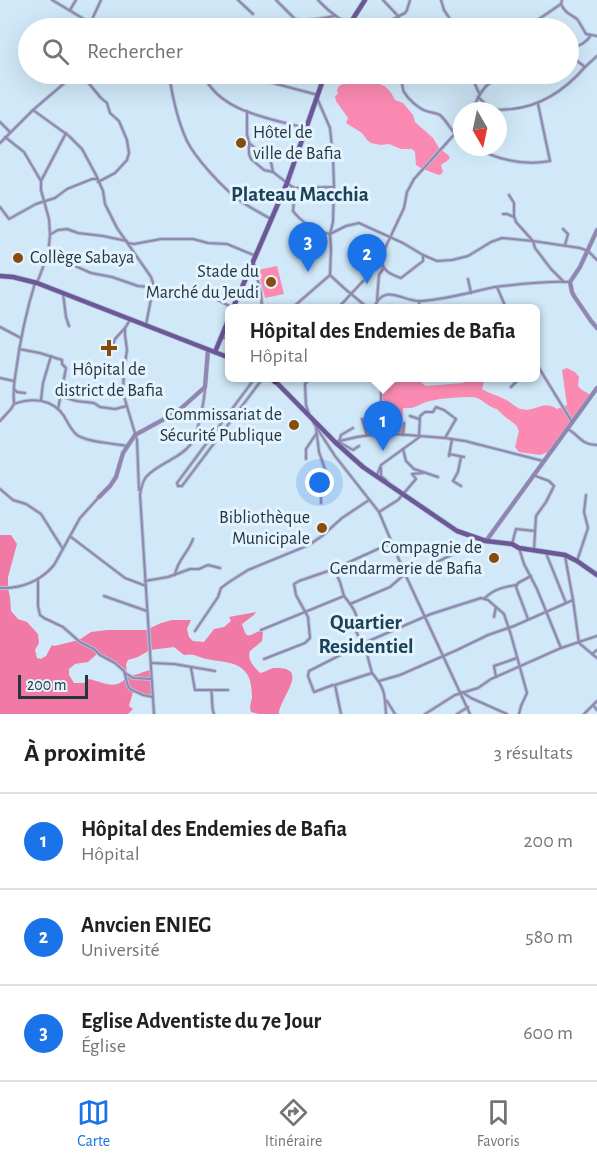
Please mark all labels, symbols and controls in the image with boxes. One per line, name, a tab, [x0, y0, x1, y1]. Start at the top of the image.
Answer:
search box	[18, 18, 579, 84]
icon: search	[39, 35, 72, 68]
text: Rechercher	[87, 40, 183, 62]
north arrow	[453, 102, 507, 156]
place label: Hôtel de ville de Bafia	[253, 124, 342, 163]
marker: Hôtel de ville de Bafia	[234, 136, 248, 150]
district label: Plateau Macchia	[231, 184, 369, 205]
pin: 3	[288, 222, 328, 272]
pin: 2	[348, 234, 386, 284]
place label: Collège Sabaya	[30, 249, 134, 267]
marker: Collège Sabaya	[11, 251, 25, 265]
place label: Stade du Marché du Jeudi	[146, 263, 259, 302]
marker: Stade du Marché du Jeudi	[264, 275, 278, 289]
popup	[225, 304, 540, 382]
text: Hôpital des Endemies de Bafia	[249, 320, 516, 342]
marker: Hôpital de district de Bafia	[100, 339, 118, 357]
text: Hôpital	[249, 346, 308, 366]
place label: Hôpital de district de Bafia	[55, 361, 163, 400]
pin: 1	[364, 402, 403, 451]
place label: Commissariat de Sécurité Publique	[160, 406, 282, 445]
marker: Commissariat de Sécurité Publique	[287, 418, 301, 432]
your location	[305, 468, 334, 497]
place label: Bibliothèque Municipale	[219, 509, 310, 548]
marker: Bibliothèque Municipale	[315, 521, 329, 535]
place label: Compagnie de Gendarmerie de Bafia	[330, 539, 482, 578]
marker: Compagnie de Gendarmerie de Bafia	[487, 551, 501, 565]
district label: Quartier Residentiel	[318, 612, 414, 657]
scale bar	[18, 672, 88, 700]
text: 200 m	[27, 677, 67, 693]
text: À proximité	[24, 740, 146, 766]
text: 3 résultats	[494, 743, 573, 763]
text: Hôpital des Endemies de Bafia	[81, 818, 347, 840]
text: 1	[40, 831, 47, 851]
text: 200 m	[523, 831, 573, 851]
text: Hôpital	[81, 844, 140, 864]
text: Anvcien ENIEG	[81, 914, 212, 936]
text: 2	[39, 927, 48, 947]
text: 580 m	[525, 927, 573, 947]
text: Université	[81, 940, 160, 960]
text: Eglise Adventiste du 7e Jour	[81, 1010, 321, 1032]
text: 3	[39, 1023, 48, 1043]
text: 600 m	[523, 1023, 573, 1043]
text: Église	[81, 1036, 126, 1056]
tab: Carte	[77, 1096, 110, 1151]
tab: Itinéraire	[265, 1096, 322, 1151]
tab: Favoris	[477, 1096, 520, 1151]

